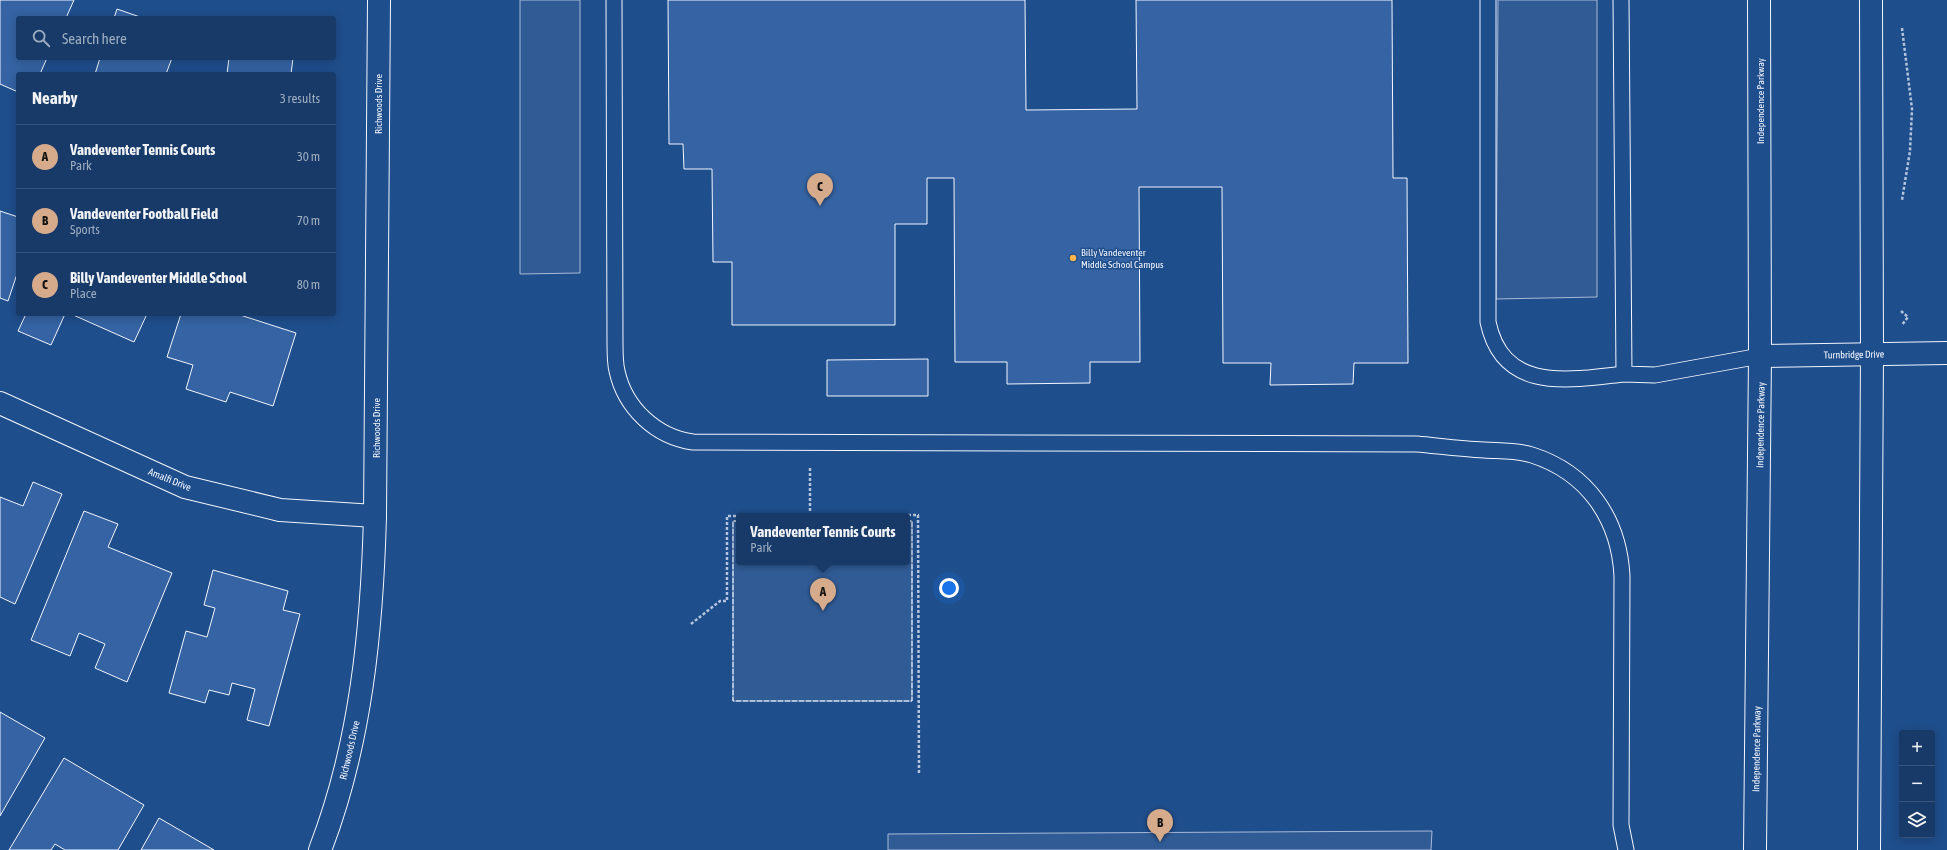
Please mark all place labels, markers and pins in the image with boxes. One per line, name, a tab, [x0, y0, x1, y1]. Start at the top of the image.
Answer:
pin: C	[807, 173, 833, 206]
place label: Billy Vandeventer Middle School Campus	[1081, 247, 1164, 270]
marker: Billy Vandeventer Middle School Campus	[1068, 253, 1078, 263]
pin: A	[810, 578, 836, 611]
pin: B	[1147, 809, 1173, 842]

